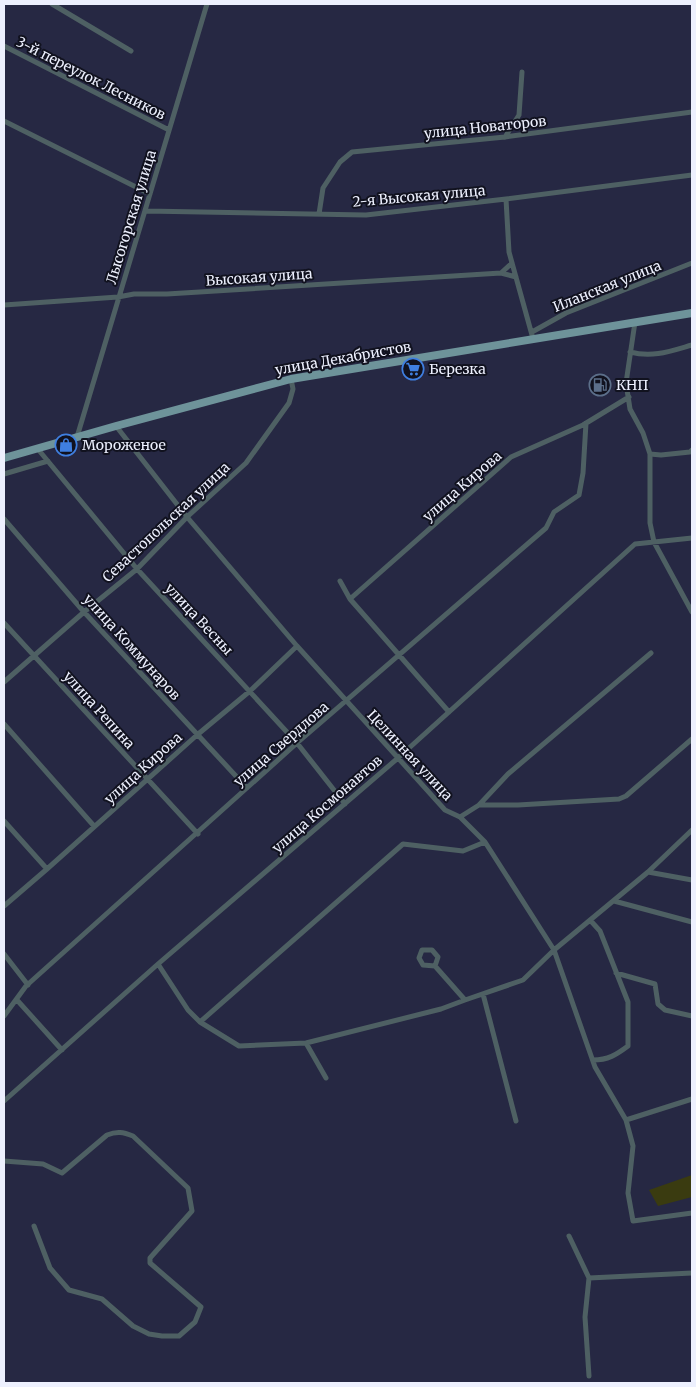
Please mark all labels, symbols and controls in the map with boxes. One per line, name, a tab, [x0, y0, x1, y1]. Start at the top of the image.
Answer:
street label: 3-й переулок Лесников	[13, 33, 169, 123]
street label: улица Новаторов	[423, 112, 547, 142]
street label: Лысогорская улица	[102, 147, 160, 286]
street label: 2-я Высокая улица	[352, 181, 487, 211]
street label: Иланская улица	[550, 256, 664, 316]
street label: Высокая улица	[205, 264, 314, 290]
street label: улица Декабристов	[274, 337, 412, 379]
supermarket icon: Березка	[401, 357, 425, 381]
place label: Березка	[429, 360, 486, 378]
fuel station icon: КНП	[588, 373, 612, 397]
place label: КНП	[616, 376, 648, 394]
shop icon: Мороженое	[54, 433, 78, 457]
place label: Мороженое	[82, 436, 166, 454]
street label: улица Кирова	[419, 446, 506, 525]
street label: Севастопольская улица	[98, 458, 234, 586]
street label: улица Весны	[161, 579, 237, 659]
street label: улица Коммунаров	[80, 590, 184, 704]
street label: улица Репина	[59, 667, 139, 753]
street label: улица Свердлова	[230, 697, 333, 790]
street label: Целинная улица	[363, 706, 457, 805]
street label: улица Кирова	[100, 728, 186, 808]
street label: улица Космонавтов	[268, 751, 386, 857]

